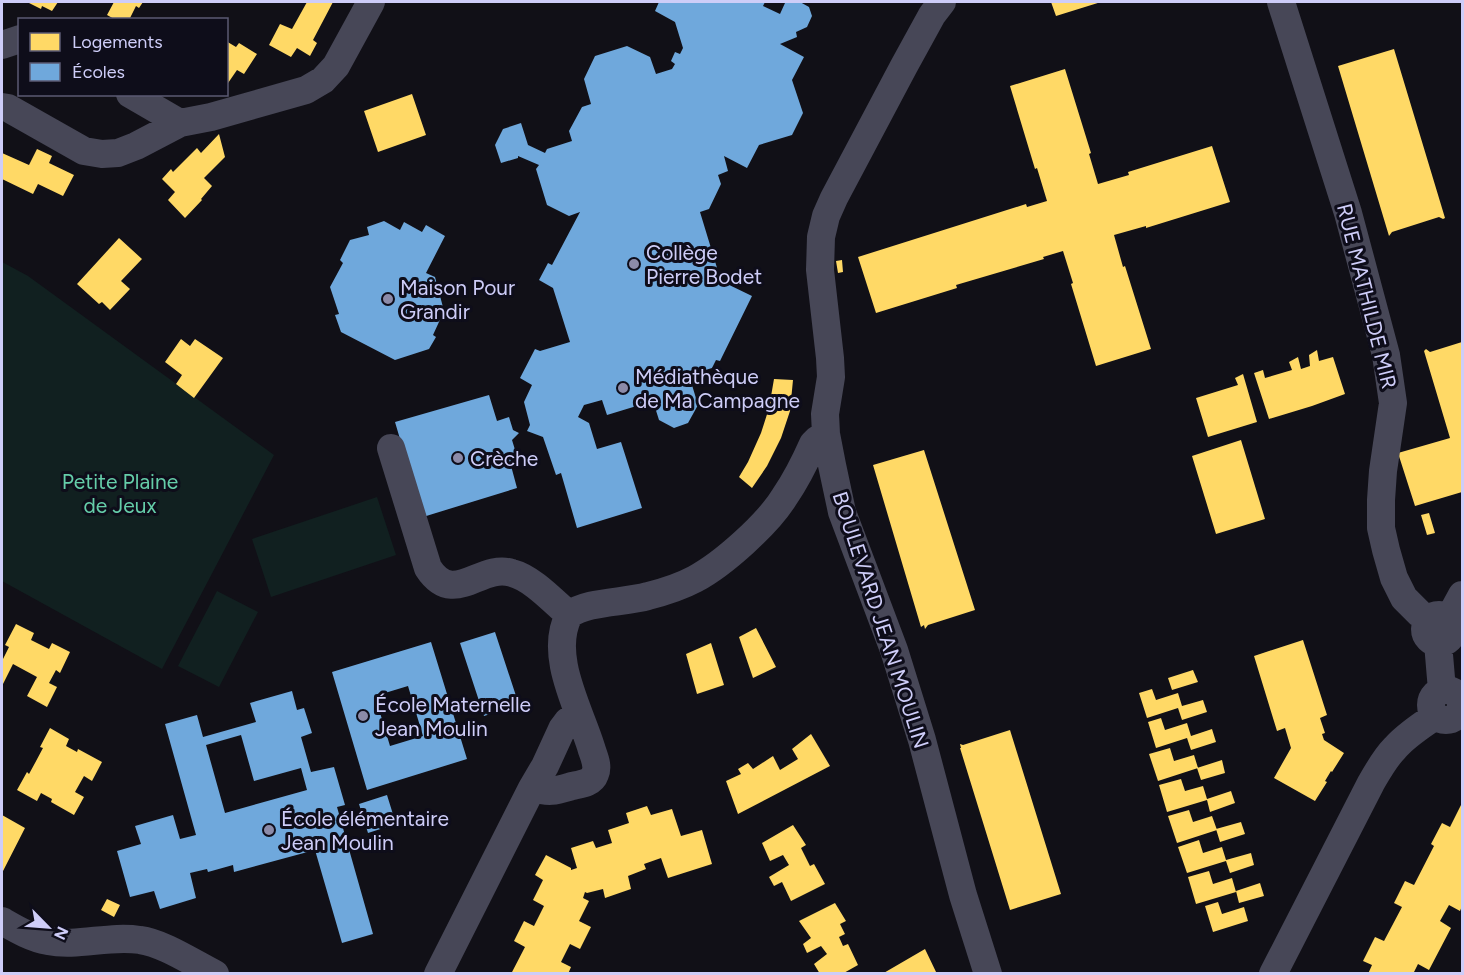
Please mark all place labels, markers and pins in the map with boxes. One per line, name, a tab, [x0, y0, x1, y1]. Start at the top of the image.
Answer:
place label: Collège Pierre Bodet	[646, 240, 762, 289]
marker: Collège Pierre Bodet	[627, 257, 641, 271]
place label: Maison Pour Grandir	[400, 275, 515, 324]
marker: Maison Pour Grandir	[381, 292, 395, 306]
place label: Médiathèque de Ma Campagne	[635, 364, 800, 413]
marker: Médiathèque de Ma Campagne	[616, 381, 630, 395]
place label: Crèche	[470, 446, 538, 471]
marker: Crèche	[451, 451, 465, 465]
place label: École Maternelle Jean Moulin	[375, 692, 531, 741]
marker: École Maternelle Jean Moulin	[356, 709, 370, 723]
place label: École élémentaire Jean Moulin	[281, 806, 449, 855]
marker: École élémentaire Jean Moulin	[262, 823, 276, 837]

